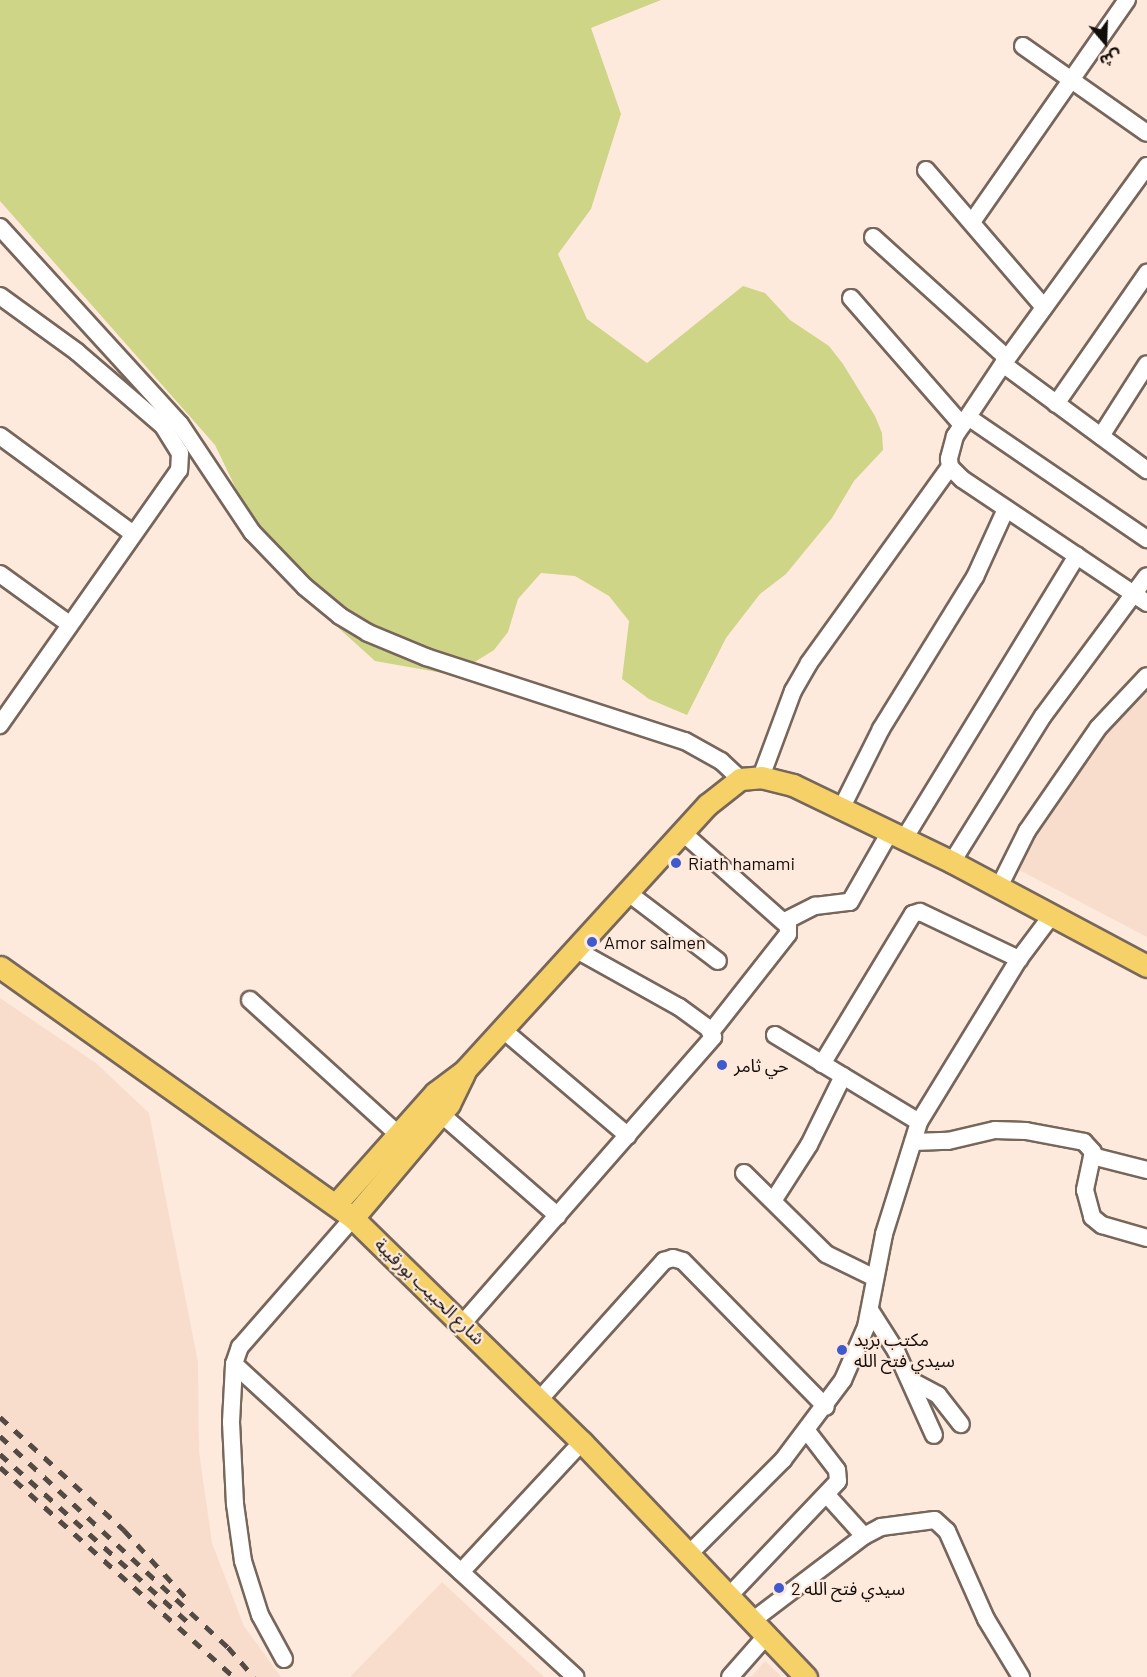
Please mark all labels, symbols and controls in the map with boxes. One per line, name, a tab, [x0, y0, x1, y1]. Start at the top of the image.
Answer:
north arrow	[1075, 12, 1135, 72]
text: ش	[1098, 47, 1124, 72]
place label: Riath hamami	[688, 852, 795, 874]
marker: Riath hamami	[669, 856, 683, 870]
place label: Amor salmen	[604, 931, 706, 953]
marker: Amor salmen	[585, 935, 599, 949]
place label: حي ثامر	[734, 1054, 789, 1076]
marker: حي ثامر	[715, 1058, 729, 1072]
street label: شارع الحبيب بورقيبة	[371, 1233, 489, 1349]
place label: مكتب بريد سيدي فتح الله	[854, 1329, 955, 1372]
marker: مكتب بريد سيدي فتح الله	[835, 1343, 849, 1357]
place label: 2 سيدي فتح الله	[791, 1577, 905, 1599]
marker: 2 سيدي فتح الله	[772, 1581, 786, 1595]

